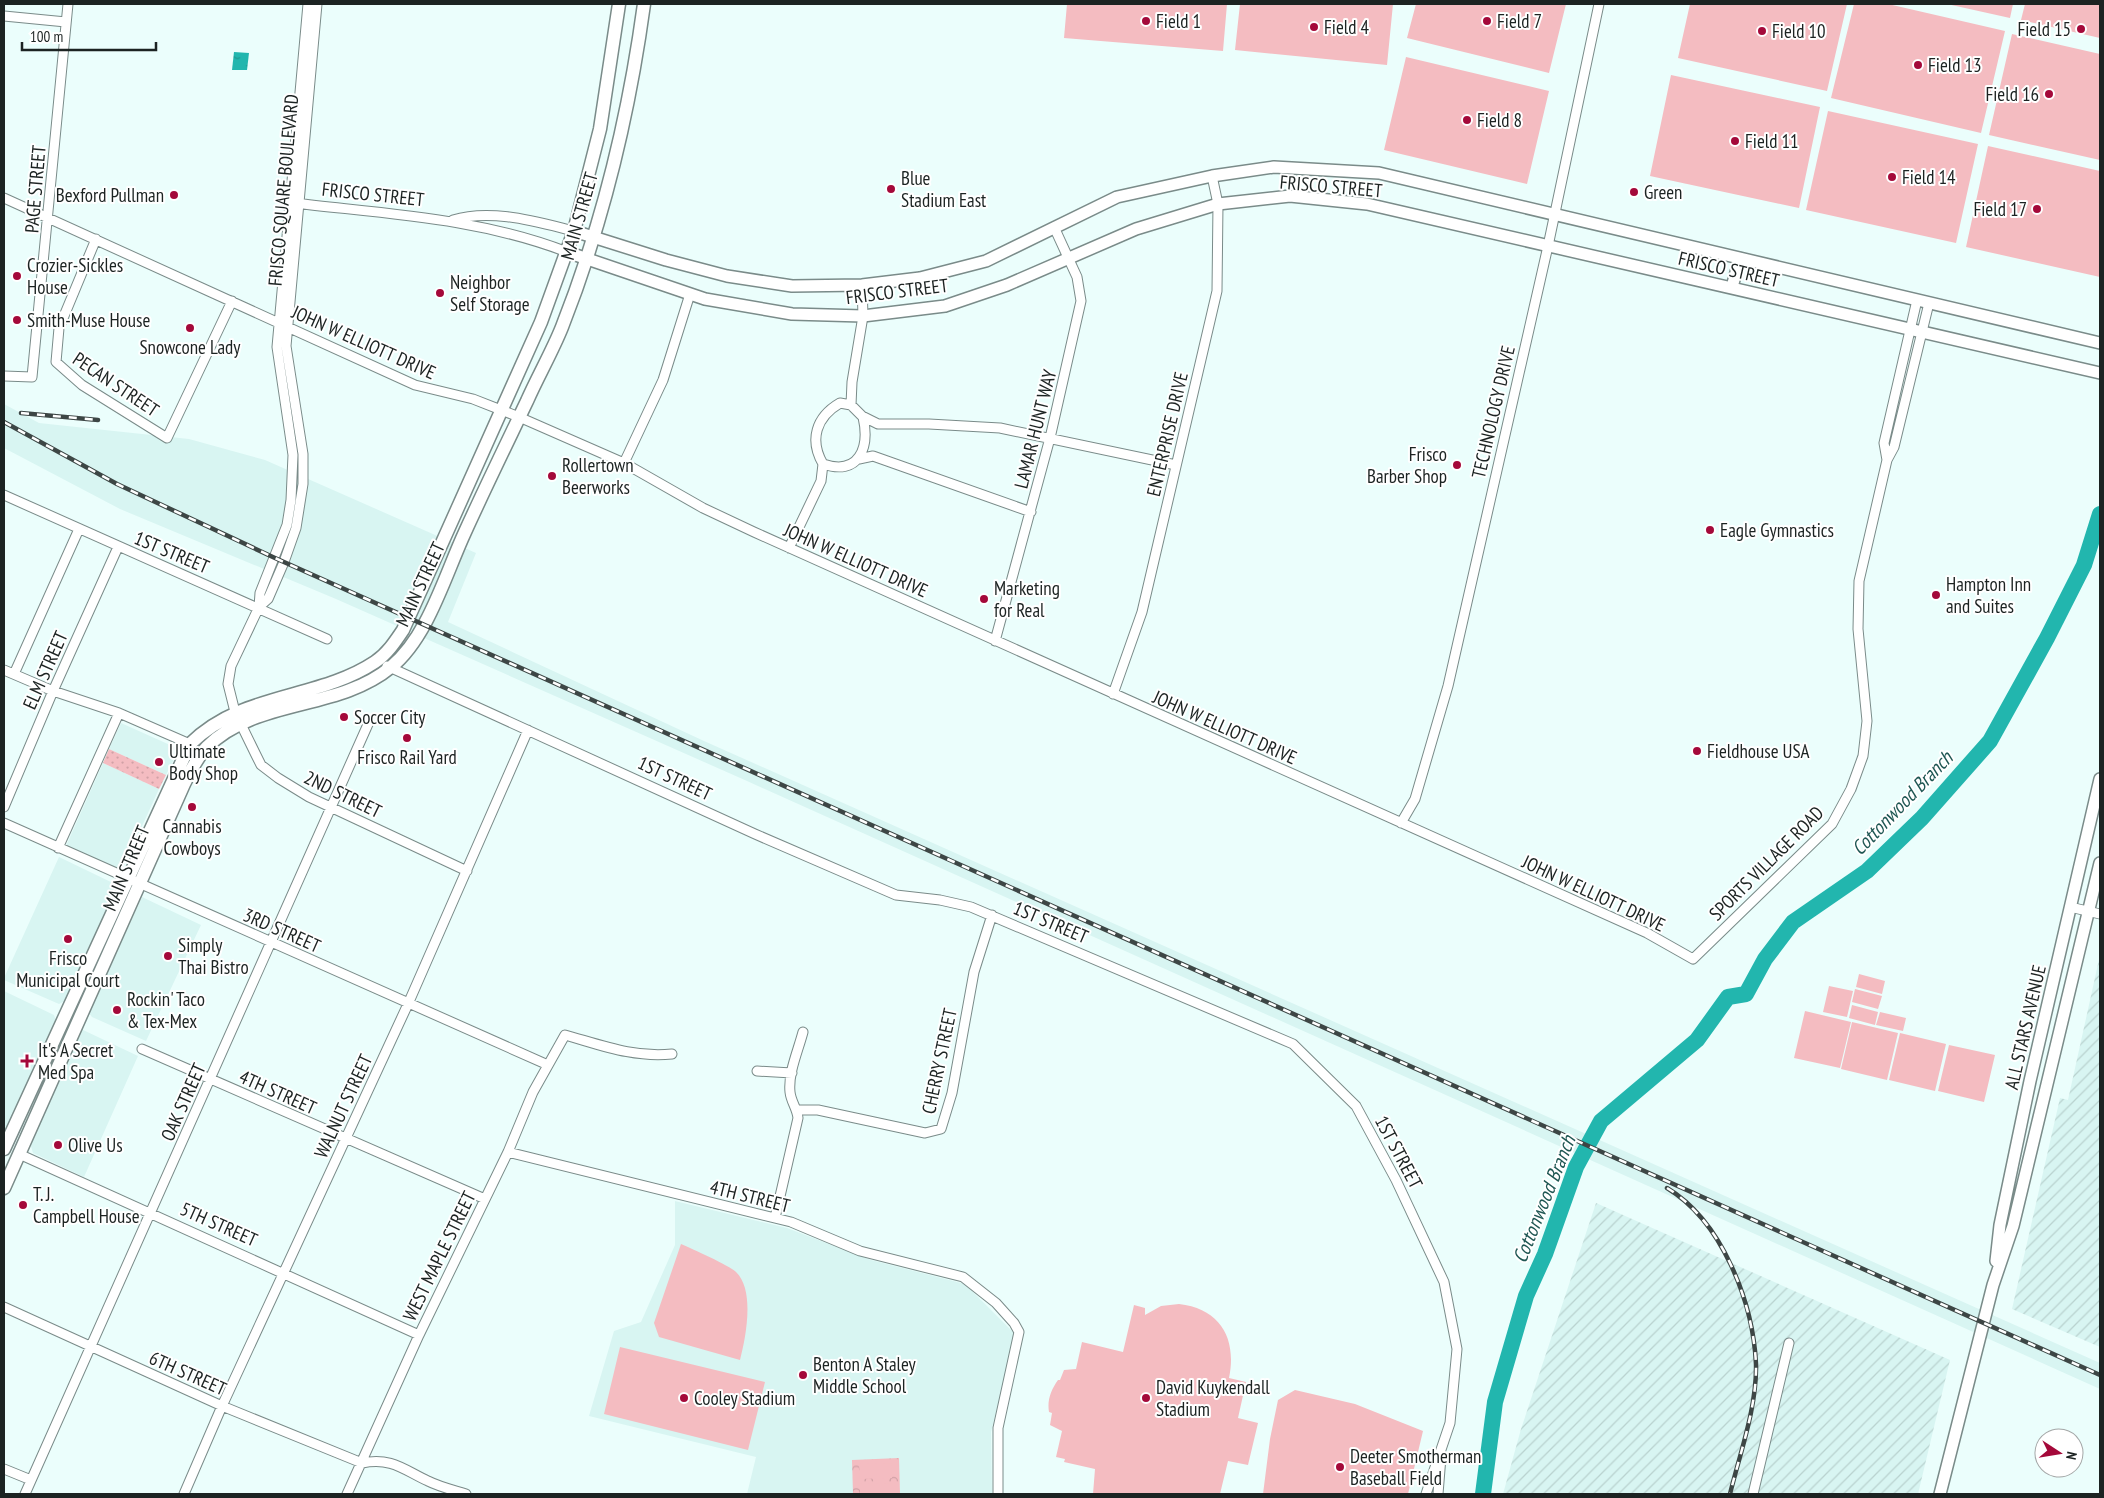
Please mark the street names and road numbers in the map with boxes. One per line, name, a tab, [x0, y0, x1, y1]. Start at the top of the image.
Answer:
street label: FRISCO SQUARE BOULEVARD	[263, 93, 303, 287]
street label: PAGE STREET	[19, 144, 51, 234]
street label: MAIN STREET	[555, 169, 603, 263]
street label: FRISCO STREET	[1279, 170, 1384, 202]
street label: FRISCO STREET	[321, 177, 426, 211]
street label: FRISCO STREET	[1676, 246, 1782, 292]
street label: FRISCO STREET	[845, 273, 950, 309]
street label: JOHN W ELLIOTT DRIVE	[287, 299, 440, 384]
street label: TECHNOLOGY DRIVE	[1466, 343, 1520, 481]
street label: PECAN STREET	[68, 346, 164, 422]
street label: LAMAR HUNT WAY	[1009, 367, 1061, 491]
street label: ENTERPRISE DRIVE	[1141, 369, 1193, 499]
street label: JOHN W ELLIOTT DRIVE	[779, 517, 932, 602]
street label: 1ST STREET	[131, 525, 214, 579]
street label: MAIN STREET	[390, 538, 450, 630]
street label: ELM STREET	[17, 627, 73, 713]
street label: JOHN W ELLIOTT DRIVE	[1148, 684, 1301, 769]
street label: 1ST STREET	[634, 750, 716, 806]
street label: 2ND STREET	[300, 765, 386, 823]
street label: SPORTS VILLAGE ROAD	[1704, 801, 1828, 925]
street label: MAIN STREET	[97, 821, 155, 914]
street label: JOHN W ELLIOTT DRIVE	[1518, 849, 1669, 937]
street label: 1ST STREET	[1010, 895, 1093, 949]
street label: 3RD STREET	[240, 902, 325, 958]
street label: ALL STARS AVENUE	[1999, 962, 2051, 1092]
street label: CHERRY STREET	[916, 1006, 962, 1116]
street label: WALNUT STREET	[309, 1050, 378, 1162]
street label: OAK STREET	[155, 1059, 211, 1145]
street label: 4TH STREET	[236, 1064, 321, 1120]
street label: 1ST STREET	[1370, 1111, 1428, 1193]
street label: 4TH STREET	[707, 1174, 793, 1218]
street label: WEST MAPLE STREET	[397, 1187, 481, 1325]
street label: 5TH STREET	[177, 1196, 262, 1252]
street label: 6TH STREET	[146, 1345, 231, 1401]

